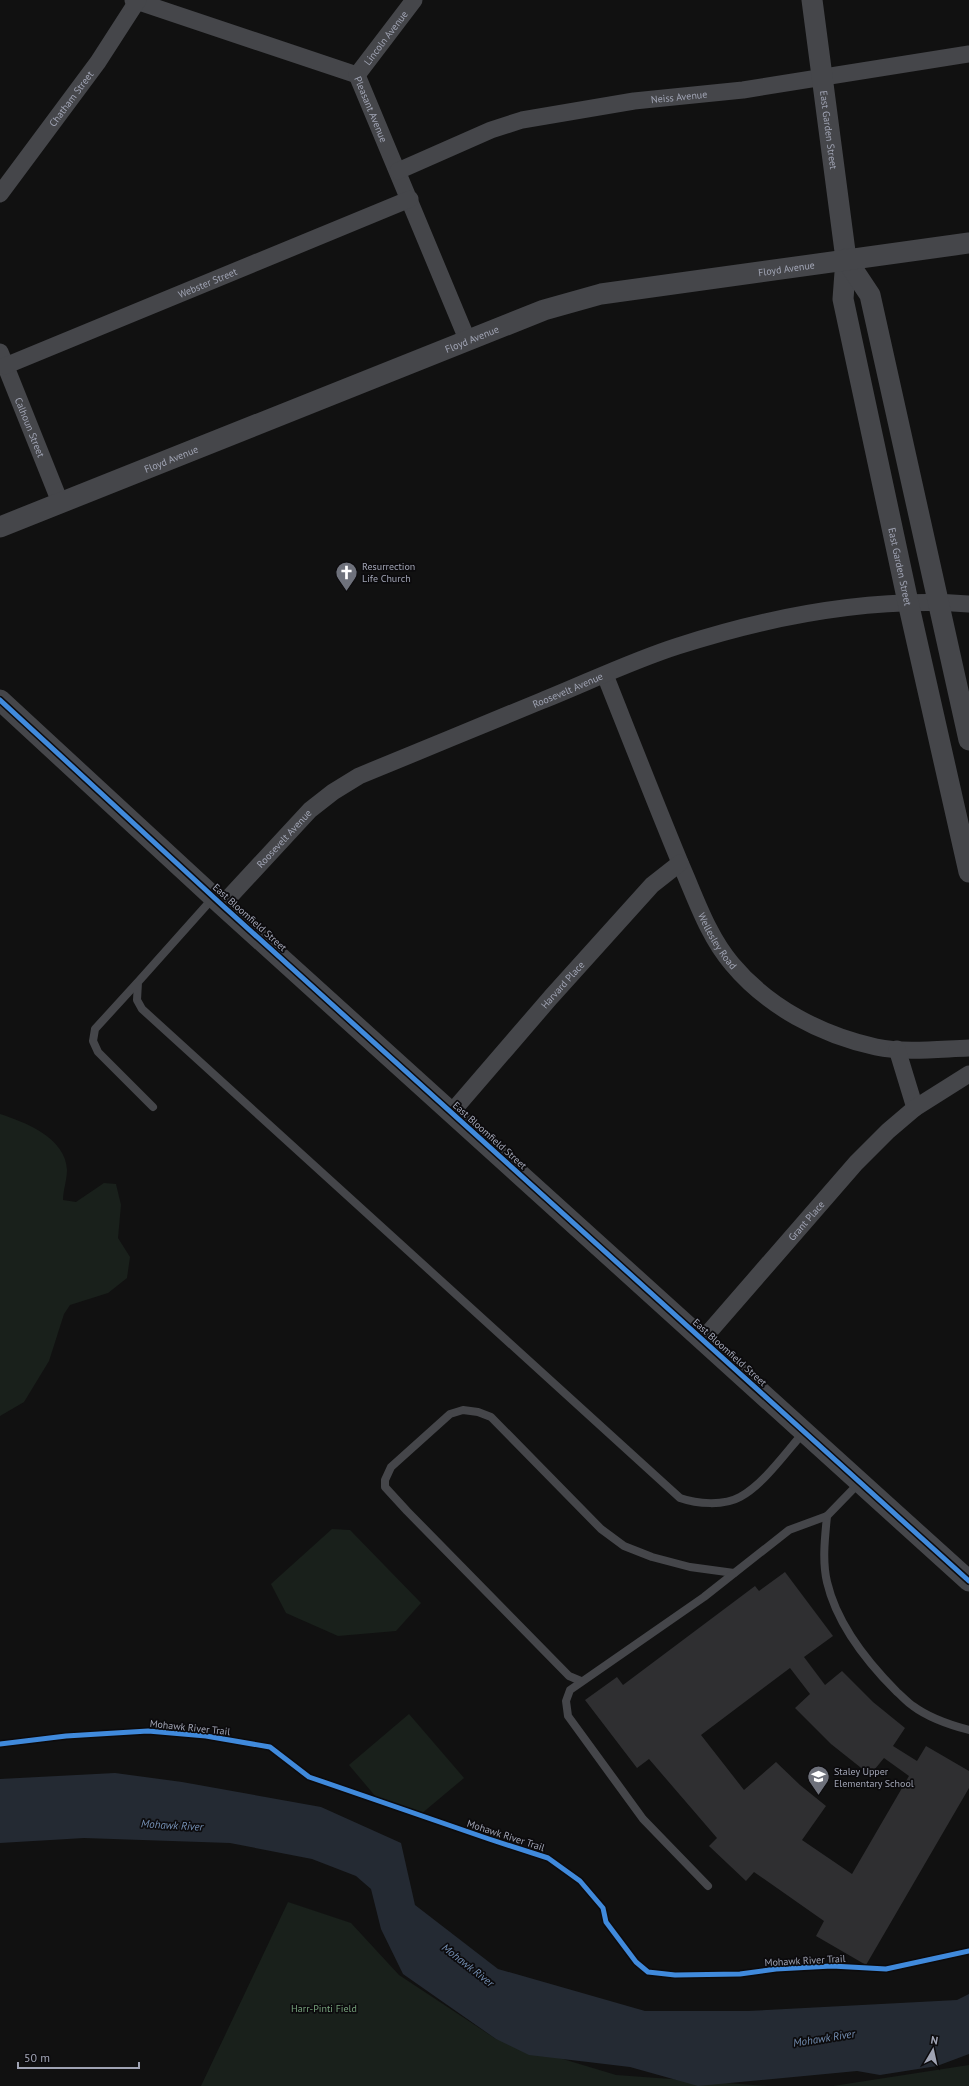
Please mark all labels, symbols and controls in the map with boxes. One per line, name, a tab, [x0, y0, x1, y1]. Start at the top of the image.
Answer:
street label: Lincoln Avenue	[361, 8, 411, 68]
street label: Chatham Street	[46, 68, 97, 129]
street label: Pleasant Avenue	[351, 74, 390, 144]
street label: Neiss Avenue	[650, 88, 708, 106]
street label: East Garden Street	[817, 90, 840, 171]
street label: Floyd Avenue	[757, 258, 816, 279]
street label: Webster Street	[176, 265, 240, 301]
street label: Floyd Avenue	[443, 323, 501, 356]
street label: Calhoun Street	[12, 396, 48, 460]
street label: Floyd Avenue	[142, 443, 200, 476]
street label: East Garden Street	[885, 527, 915, 607]
church icon: Resurrection Life Church	[334, 559, 360, 592]
place label: Resurrection Life Church	[362, 560, 415, 585]
street label: Roosevelt Avenue	[531, 670, 605, 711]
street label: Roosevelt Avenue	[254, 807, 314, 871]
street label: East Bloomfield Street	[210, 881, 290, 954]
street label: Wellesley Road	[695, 911, 740, 972]
street label: Harvard Place	[538, 958, 587, 1011]
street label: East Bloomfield Street	[450, 1099, 530, 1172]
street label: Grant Place	[785, 1198, 827, 1244]
street label: East Bloomfield Street	[690, 1316, 770, 1389]
street label: Mohawk River Trail	[149, 1717, 231, 1738]
school or university icon: Staley Upper Elementary School	[805, 1764, 831, 1797]
place label: Staley Upper Elementary School	[834, 1765, 914, 1790]
water label: Mohawk River	[140, 1816, 205, 1834]
street label: Mohawk River Trail	[465, 1817, 546, 1854]
water label: Mohawk River	[439, 1940, 498, 1991]
street label: Mohawk River Trail	[764, 1952, 846, 1969]
park label: Harr-Pinti Field	[291, 2002, 357, 2015]
water label: Mohawk River	[792, 2026, 857, 2050]
north arrow	[913, 2030, 953, 2070]
text: N	[930, 2033, 939, 2048]
scale bar	[18, 2044, 139, 2070]
text: 50 m	[24, 2050, 50, 2065]

